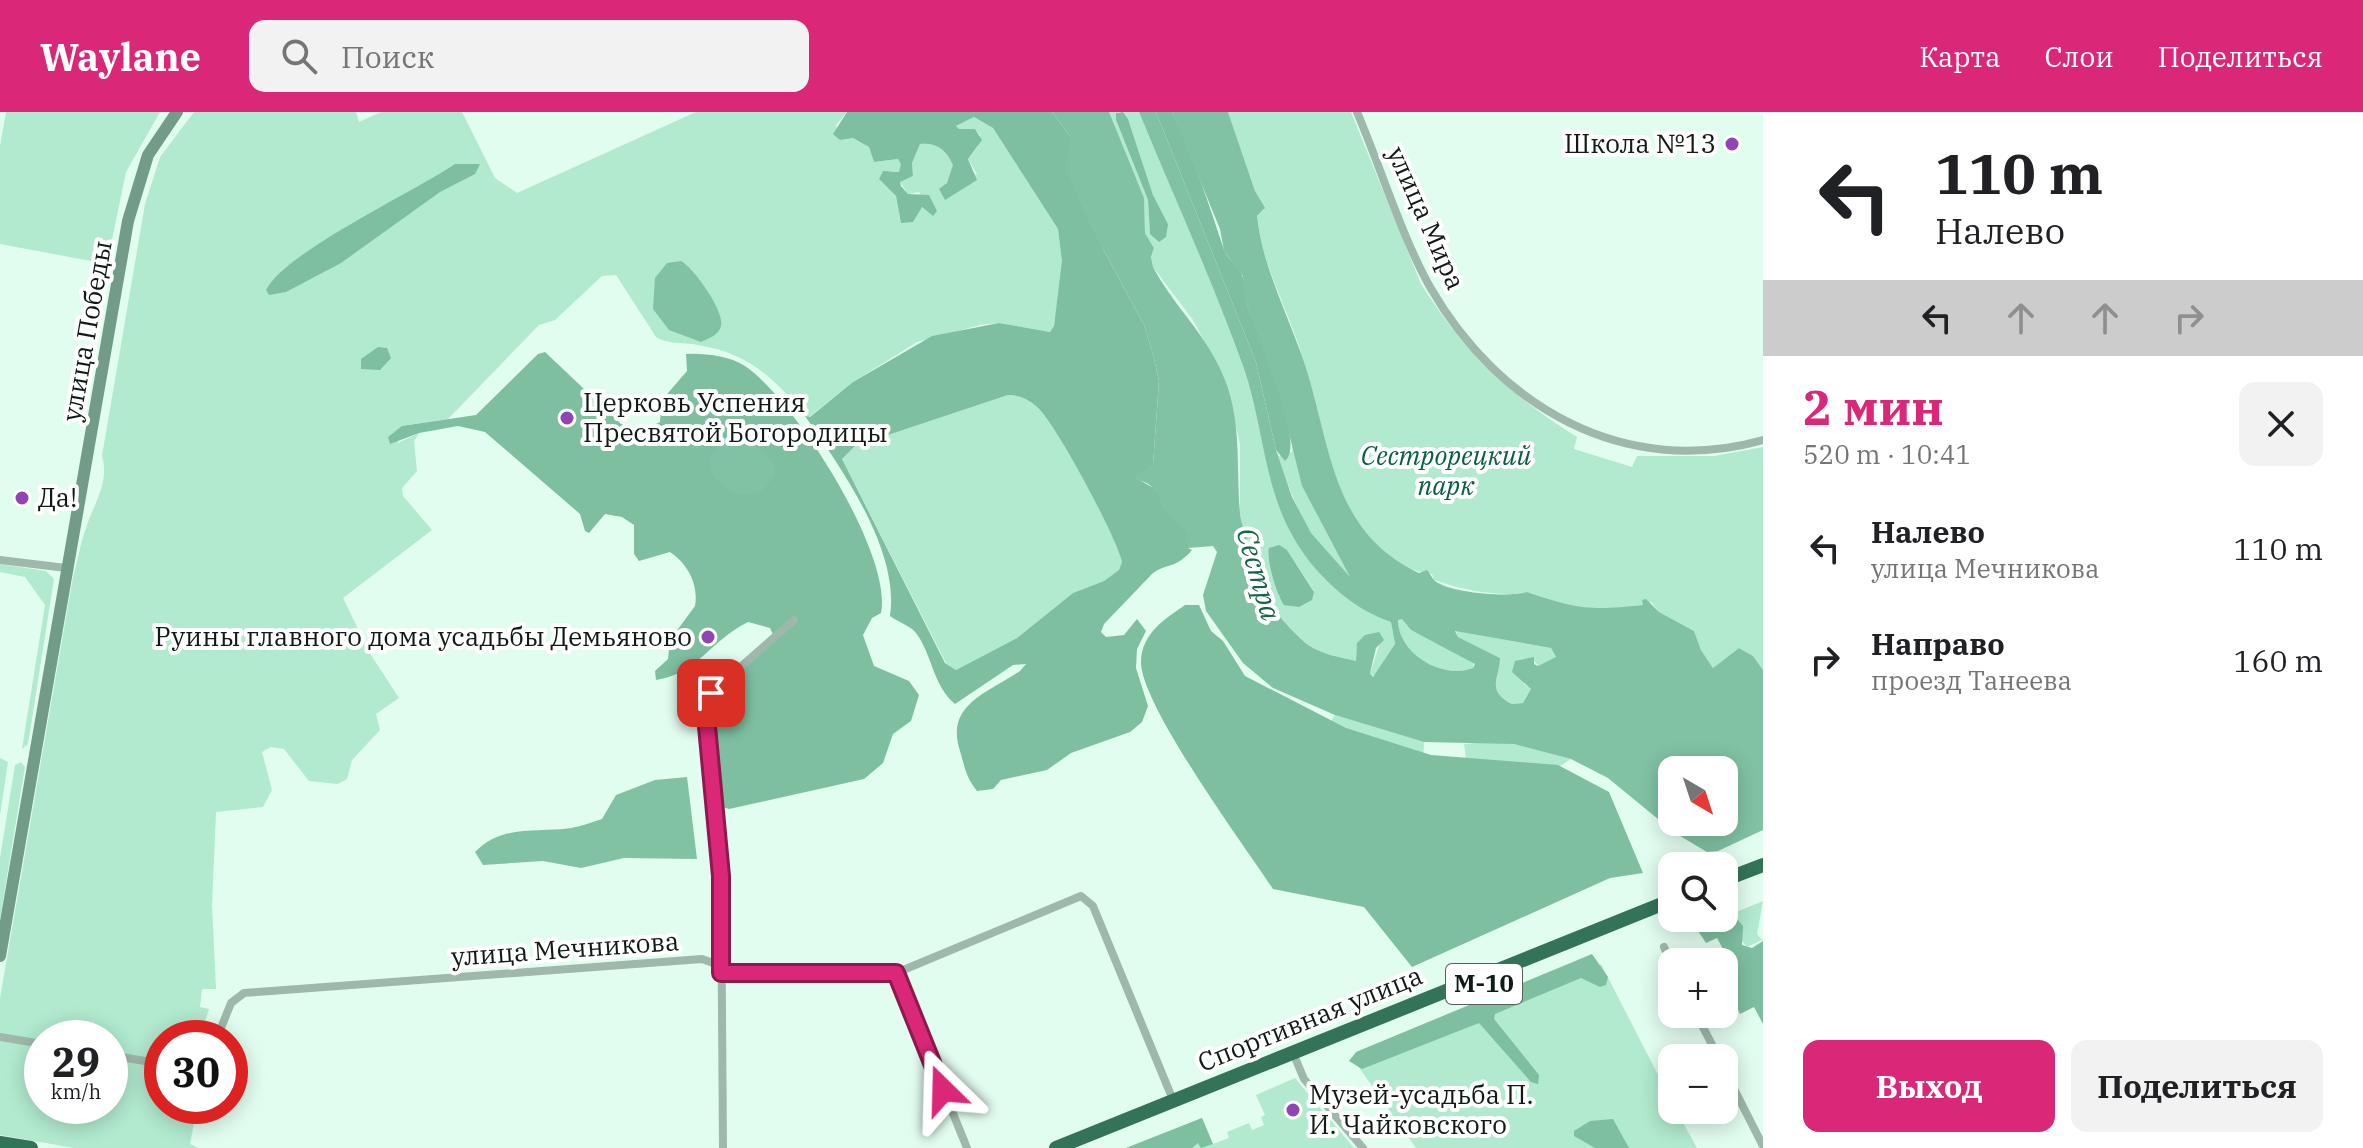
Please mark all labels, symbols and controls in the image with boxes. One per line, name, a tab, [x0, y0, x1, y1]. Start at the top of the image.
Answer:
search box	[249, 20, 809, 92]
text: Waylane	[40, 32, 201, 81]
icon: search	[277, 34, 321, 78]
text: Поиск	[341, 37, 434, 76]
text: Карта	[1919, 38, 2000, 75]
text: Слои	[2044, 38, 2114, 75]
text: Поделиться	[2158, 38, 2323, 75]
place label: Школа №13	[1564, 126, 1716, 160]
marker: Школа №13	[1723, 135, 1741, 153]
text: 110 m	[1935, 137, 2103, 209]
street label: улица Мира	[1380, 141, 1474, 295]
icon: left	[1803, 144, 1907, 248]
text: Налево	[1935, 207, 2065, 254]
street label: улица Победы	[53, 238, 119, 424]
icon: left	[1915, 296, 1959, 340]
icon: ahead	[1999, 296, 2043, 340]
icon: ahead	[2083, 296, 2127, 340]
icon: right	[2167, 296, 2211, 340]
text: 2 мин	[1803, 376, 1944, 438]
button: close	[2239, 382, 2323, 466]
place label: Церковь Успения Пресвятой Богородицы	[583, 385, 888, 449]
marker: Церковь Успения Пресвятой Богородицы	[558, 409, 576, 427]
text: 520 m · 10:41	[1803, 437, 1971, 471]
park label: Сестрорецкий парк	[1361, 438, 1531, 502]
place label: Да!	[38, 480, 77, 514]
marker: Да!	[13, 489, 31, 507]
text: Налево	[1871, 512, 1985, 551]
water label: Сестра	[1229, 523, 1290, 624]
icon: left	[1803, 526, 1847, 570]
text: 110 m	[2233, 529, 2323, 568]
text: улица Мечникова	[1871, 551, 2099, 585]
place label: Руины главного дома усадьбы Демьяново	[155, 619, 692, 653]
text: Направо	[1871, 624, 2005, 663]
marker: Руины главного дома усадьбы Демьяново	[699, 628, 717, 646]
icon: right	[1803, 638, 1847, 682]
text: 160 m	[2233, 641, 2323, 680]
pin	[677, 659, 745, 727]
text: проезд Танеева	[1871, 663, 2072, 697]
icon: arrive	[689, 671, 733, 715]
north arrow	[1658, 756, 1738, 836]
map controls	[1658, 756, 1738, 1124]
button: search	[1658, 852, 1738, 932]
street label: улица Мечникова	[450, 923, 680, 973]
button: +	[1658, 948, 1738, 1028]
street label: Спортивная улица	[1192, 957, 1427, 1079]
road number: М-10	[1446, 964, 1522, 1004]
speed limit sign: 30	[144, 1020, 248, 1124]
text: 29	[52, 1036, 100, 1088]
button: Выход	[1803, 1040, 2055, 1132]
button: Поделиться	[2071, 1040, 2323, 1132]
button: −	[1658, 1044, 1738, 1124]
position arrow	[901, 1048, 985, 1132]
place label: Музей-усадьба П. И. Чайковского	[1309, 1077, 1533, 1141]
text: km/h	[51, 1078, 101, 1105]
marker: Музей-усадьба П. И. Чайковского	[1284, 1101, 1302, 1119]

